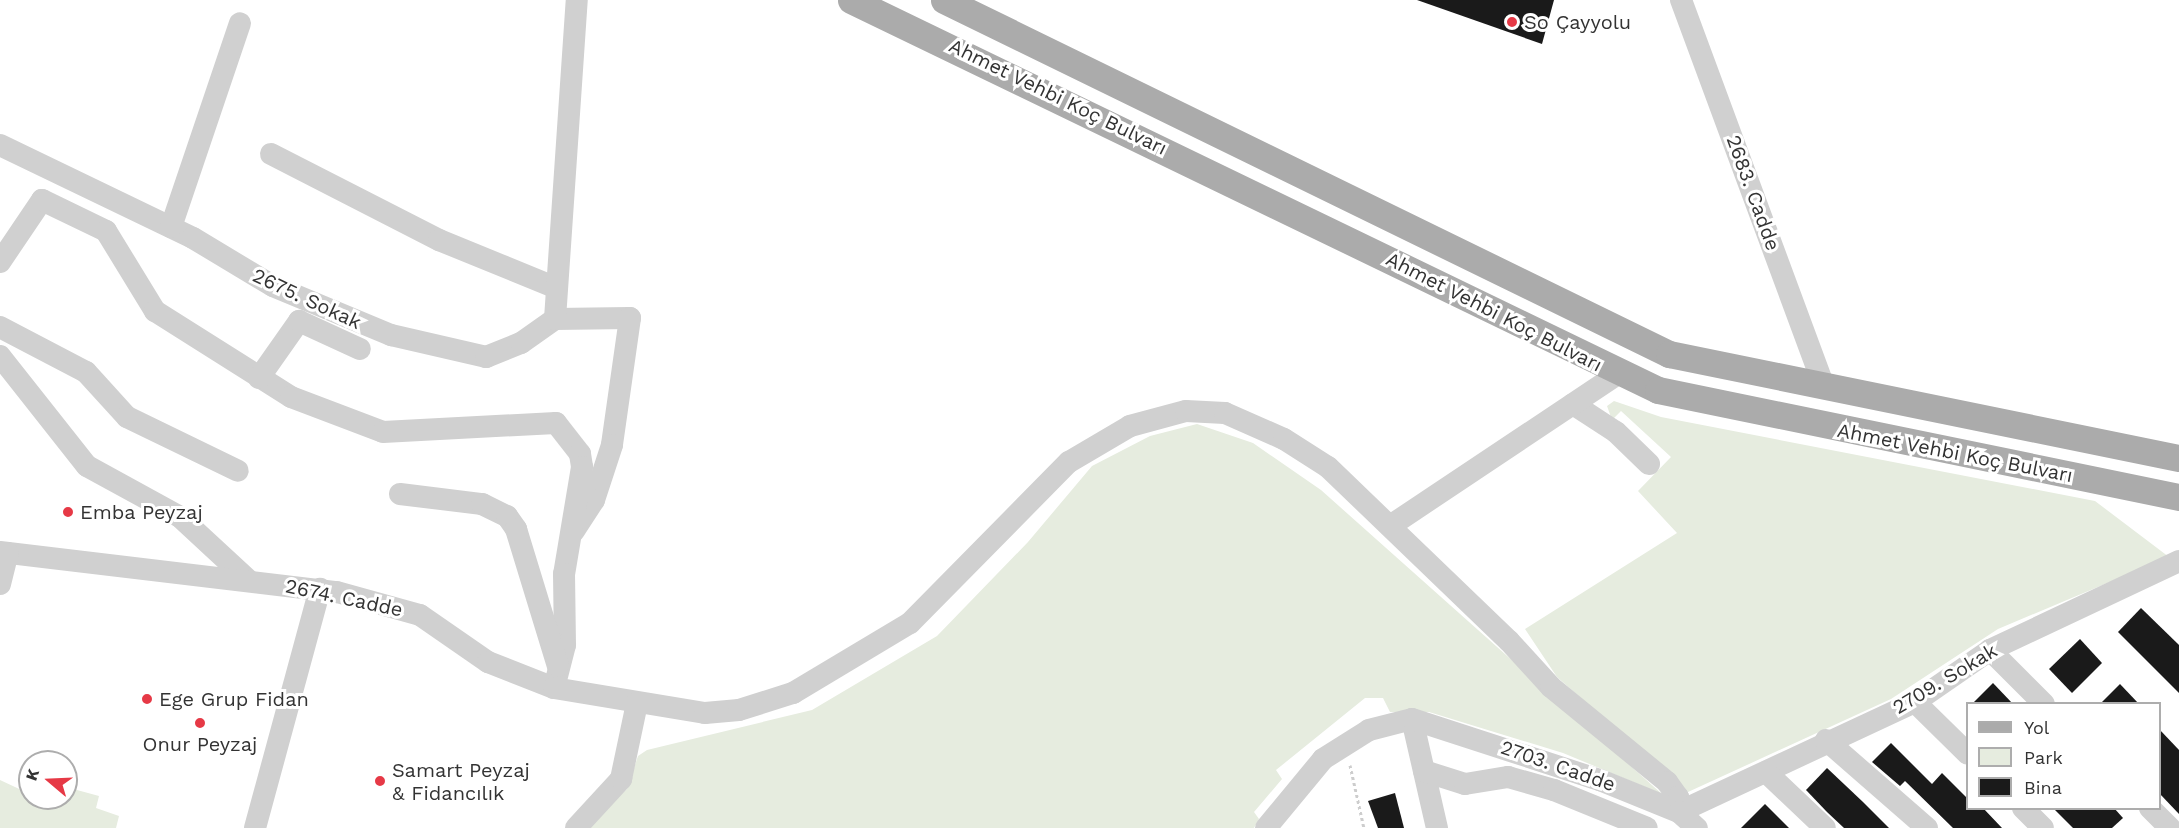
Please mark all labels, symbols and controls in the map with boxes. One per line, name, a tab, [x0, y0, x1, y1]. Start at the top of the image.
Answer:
place label: So Çayyolu	[1524, 10, 1631, 34]
marker: So Çayyolu	[1505, 15, 1519, 29]
street label: Ahmet Vehbi Koç Bulvarı	[945, 34, 1171, 160]
street label: 2683. Cadde	[1721, 132, 1785, 254]
street label: Ahmet Vehbi Koç Bulvarı	[1382, 247, 1606, 377]
street label: 2675. Sokak	[249, 263, 365, 335]
street label: Ahmet Vehbi Koç Bulvarı	[1835, 418, 2075, 488]
place label: Emba Peyzaj	[80, 500, 203, 524]
marker: Emba Peyzaj	[61, 505, 75, 519]
street label: 2674. Cadde	[283, 574, 405, 622]
street label: 2709. Sokak	[1889, 638, 2001, 720]
place label: Ege Grup Fidan	[159, 687, 309, 711]
marker: Ege Grup Fidan	[140, 692, 154, 706]
legend	[1966, 702, 2161, 810]
marker: Onur Peyzaj	[193, 716, 207, 730]
text: Yol	[2024, 717, 2049, 738]
place label: Onur Peyzaj	[142, 732, 258, 756]
street label: 2703. Cadde	[1498, 735, 1618, 797]
text: Park	[2024, 747, 2063, 768]
north arrow	[18, 750, 78, 810]
place label: Samart Peyzaj & Fidancılık	[392, 758, 530, 805]
text: K	[22, 766, 43, 783]
marker: Samart Peyzaj & Fidancılık	[373, 774, 387, 788]
text: Bina	[2024, 777, 2062, 798]

